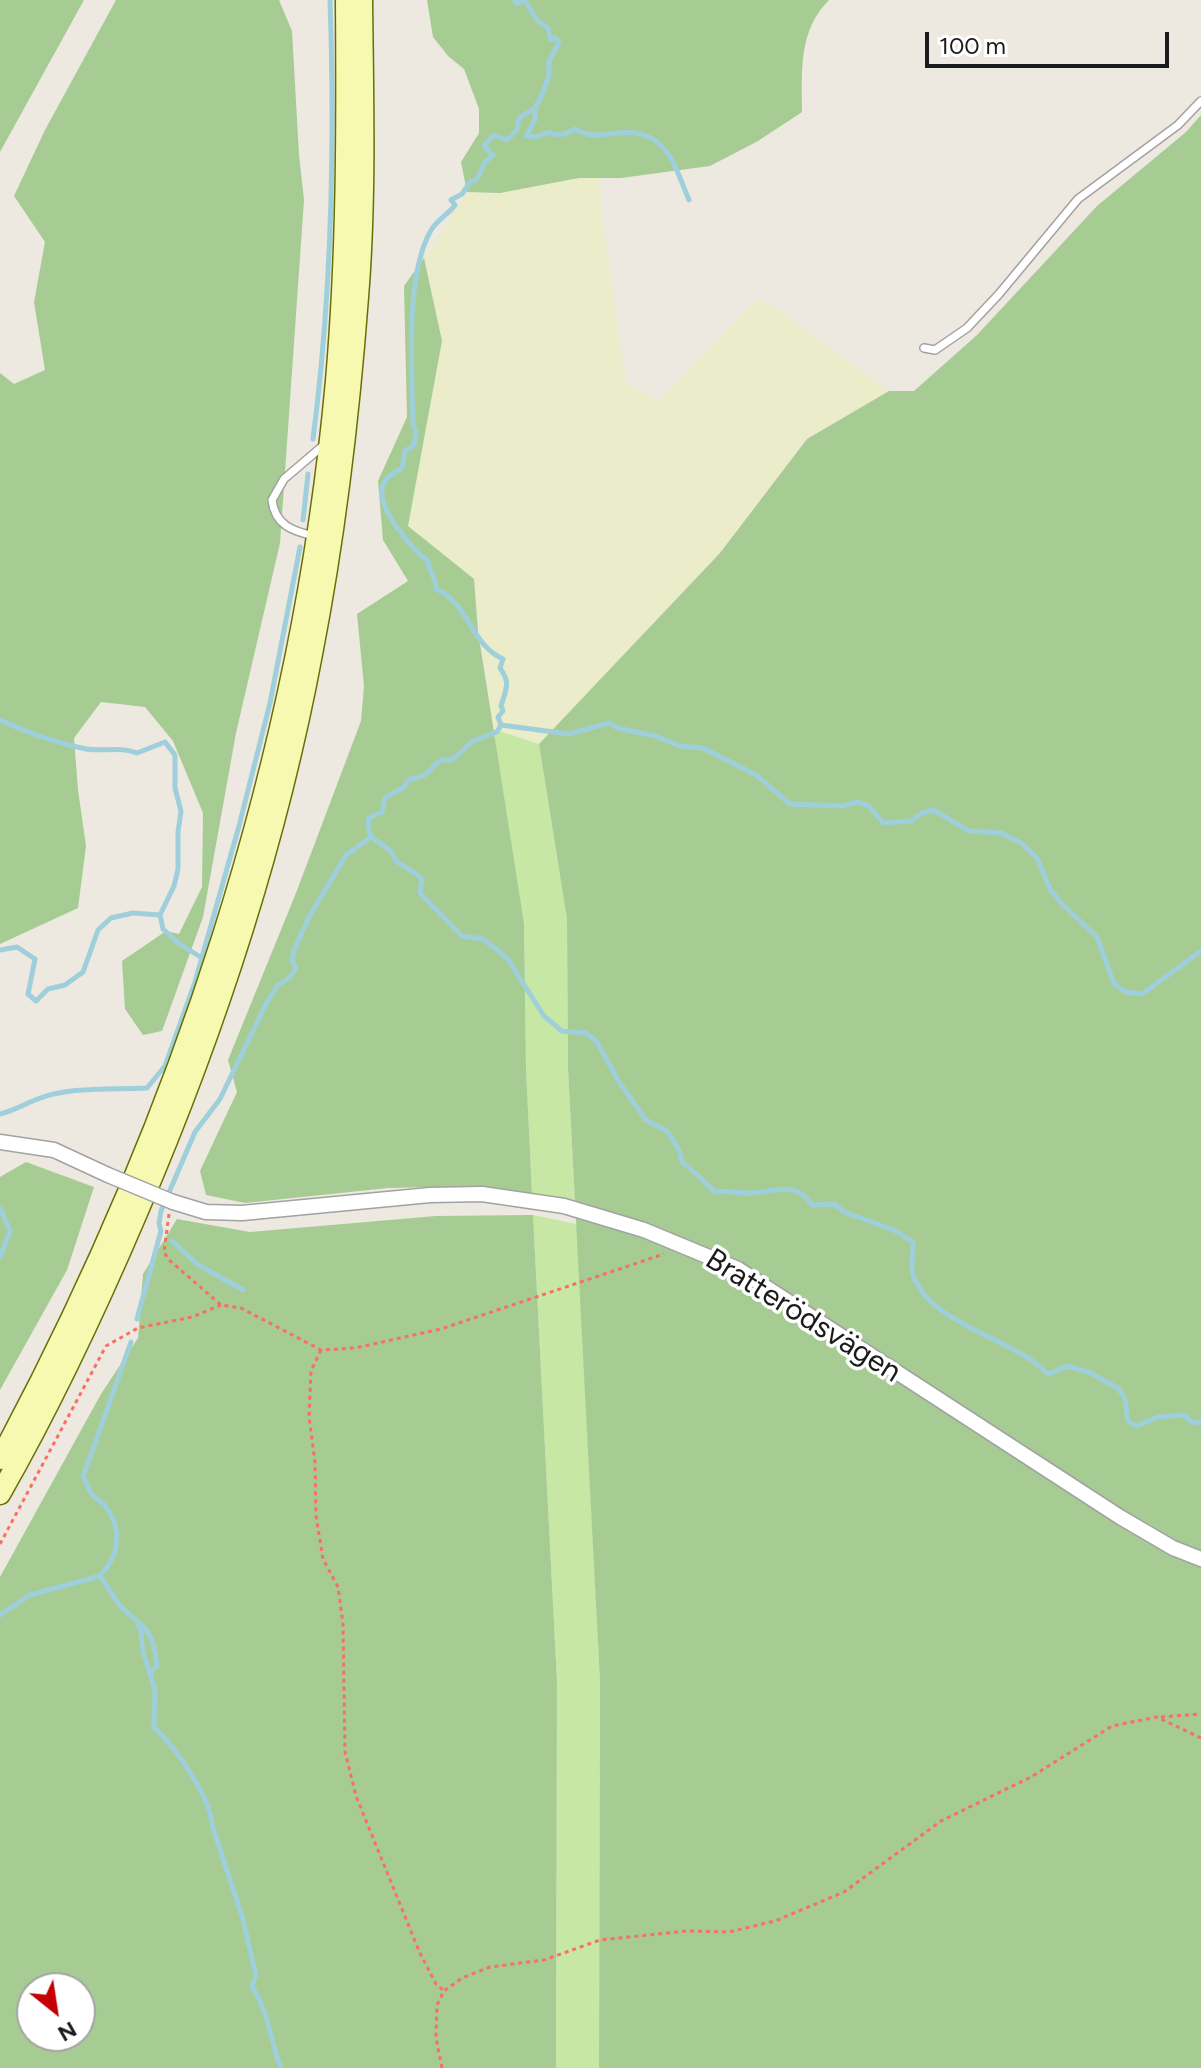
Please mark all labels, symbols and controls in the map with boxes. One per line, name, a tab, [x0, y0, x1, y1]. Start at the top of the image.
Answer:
scale bar	[929, 16, 1173, 66]
text: 100 m	[939, 31, 1006, 60]
street label: Bratterödsvägen	[699, 1242, 907, 1390]
north arrow	[16, 1972, 96, 2052]
text: N	[53, 2016, 81, 2047]

